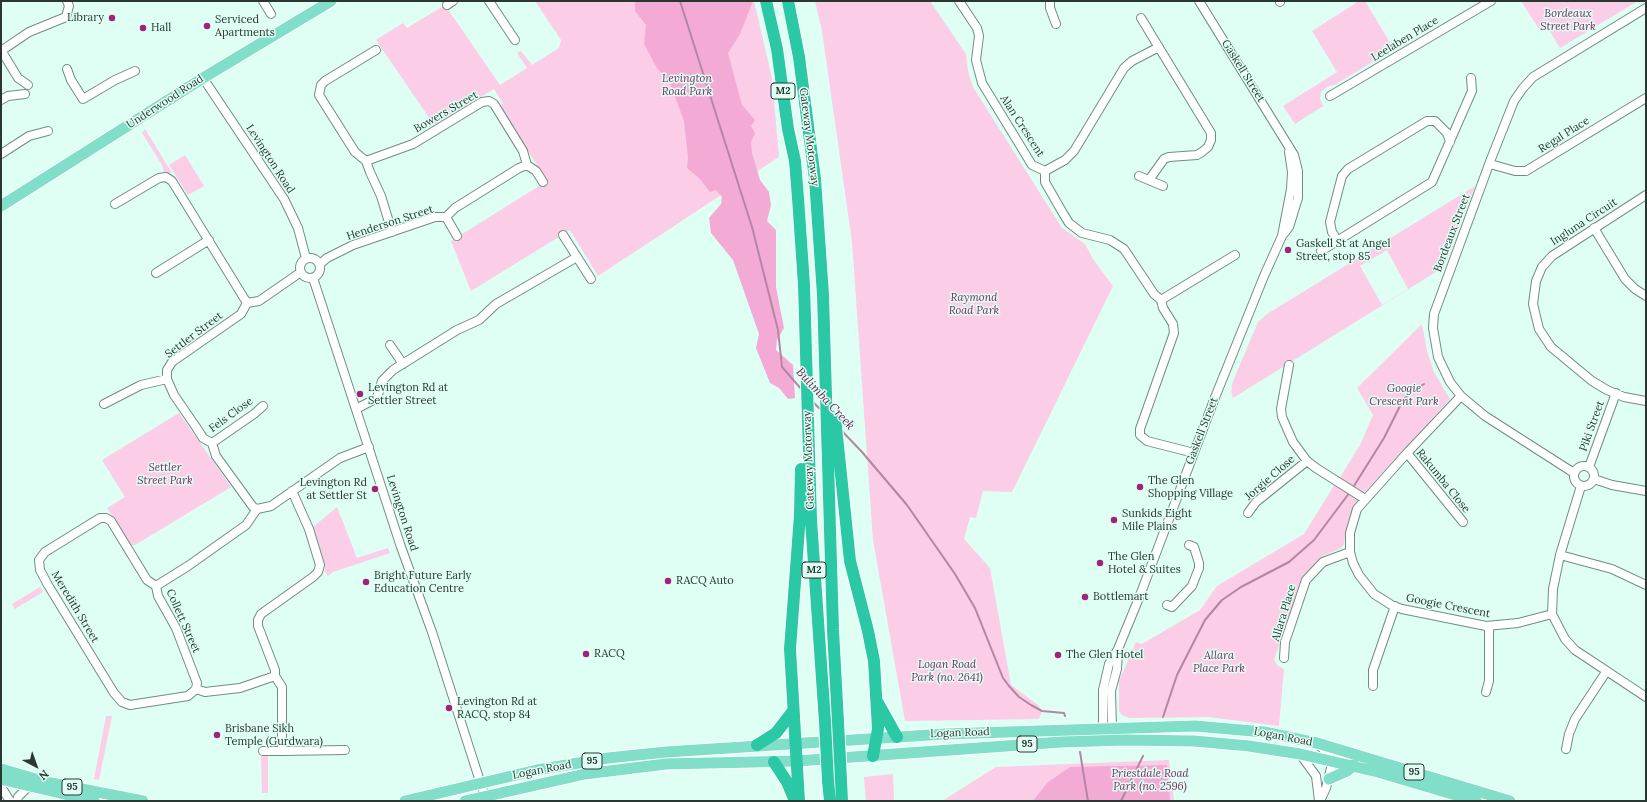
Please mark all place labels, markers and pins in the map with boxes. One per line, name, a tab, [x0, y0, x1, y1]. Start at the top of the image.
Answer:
place label: Library	[67, 11, 104, 25]
marker: Library	[107, 13, 117, 23]
place label: Serviced Apartments	[215, 13, 275, 39]
place label: Hall	[151, 21, 171, 35]
marker: Serviced Apartments	[202, 21, 212, 31]
marker: Hall	[138, 23, 148, 33]
place label: Gaskell St at Angel Street, stop 85	[1296, 237, 1390, 263]
marker: Gaskell St at Angel Street, stop 85	[1283, 245, 1293, 255]
place label: Levington Rd at Settler Street	[368, 381, 448, 407]
marker: Levington Rd at Settler Street	[355, 389, 365, 399]
place label: The Glen Shopping Village	[1148, 474, 1233, 500]
place label: Levington Rd at Settler St	[300, 476, 367, 502]
marker: The Glen Shopping Village	[1135, 482, 1145, 492]
marker: Levington Rd at Settler St	[370, 484, 380, 494]
place label: Sunkids Eight Mile Plains	[1122, 507, 1192, 533]
marker: Sunkids Eight Mile Plains	[1109, 515, 1119, 525]
place label: The Glen Hotel & Suites	[1108, 550, 1181, 576]
marker: The Glen Hotel & Suites	[1095, 558, 1105, 568]
place label: Bright Future Early Education Centre	[374, 569, 471, 595]
place label: RACQ Auto	[676, 574, 734, 588]
marker: RACQ Auto	[663, 576, 673, 586]
marker: Bright Future Early Education Centre	[361, 577, 371, 587]
place label: Bottlemart	[1093, 590, 1148, 604]
marker: Bottlemart	[1080, 592, 1090, 602]
place label: RACQ	[594, 647, 625, 661]
place label: The Glen Hotel	[1066, 648, 1143, 662]
marker: RACQ	[581, 649, 591, 659]
marker: The Glen Hotel	[1053, 650, 1063, 660]
place label: Levington Rd at RACQ, stop 84	[457, 695, 537, 721]
marker: Levington Rd at RACQ, stop 84	[444, 703, 454, 713]
place label: Brisbane Sikh Temple (Gurdwara)	[225, 722, 323, 748]
marker: Brisbane Sikh Temple (Gurdwara)	[212, 730, 222, 740]

